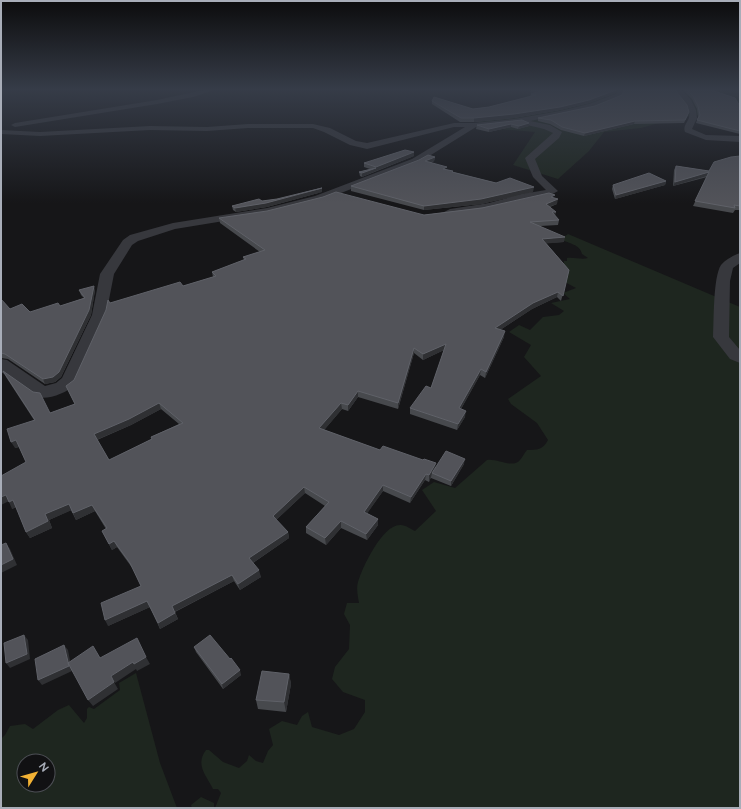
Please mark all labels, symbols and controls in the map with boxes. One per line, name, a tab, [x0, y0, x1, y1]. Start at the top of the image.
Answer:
north arrow	[16, 753, 56, 793]
text: N	[36, 760, 51, 775]

